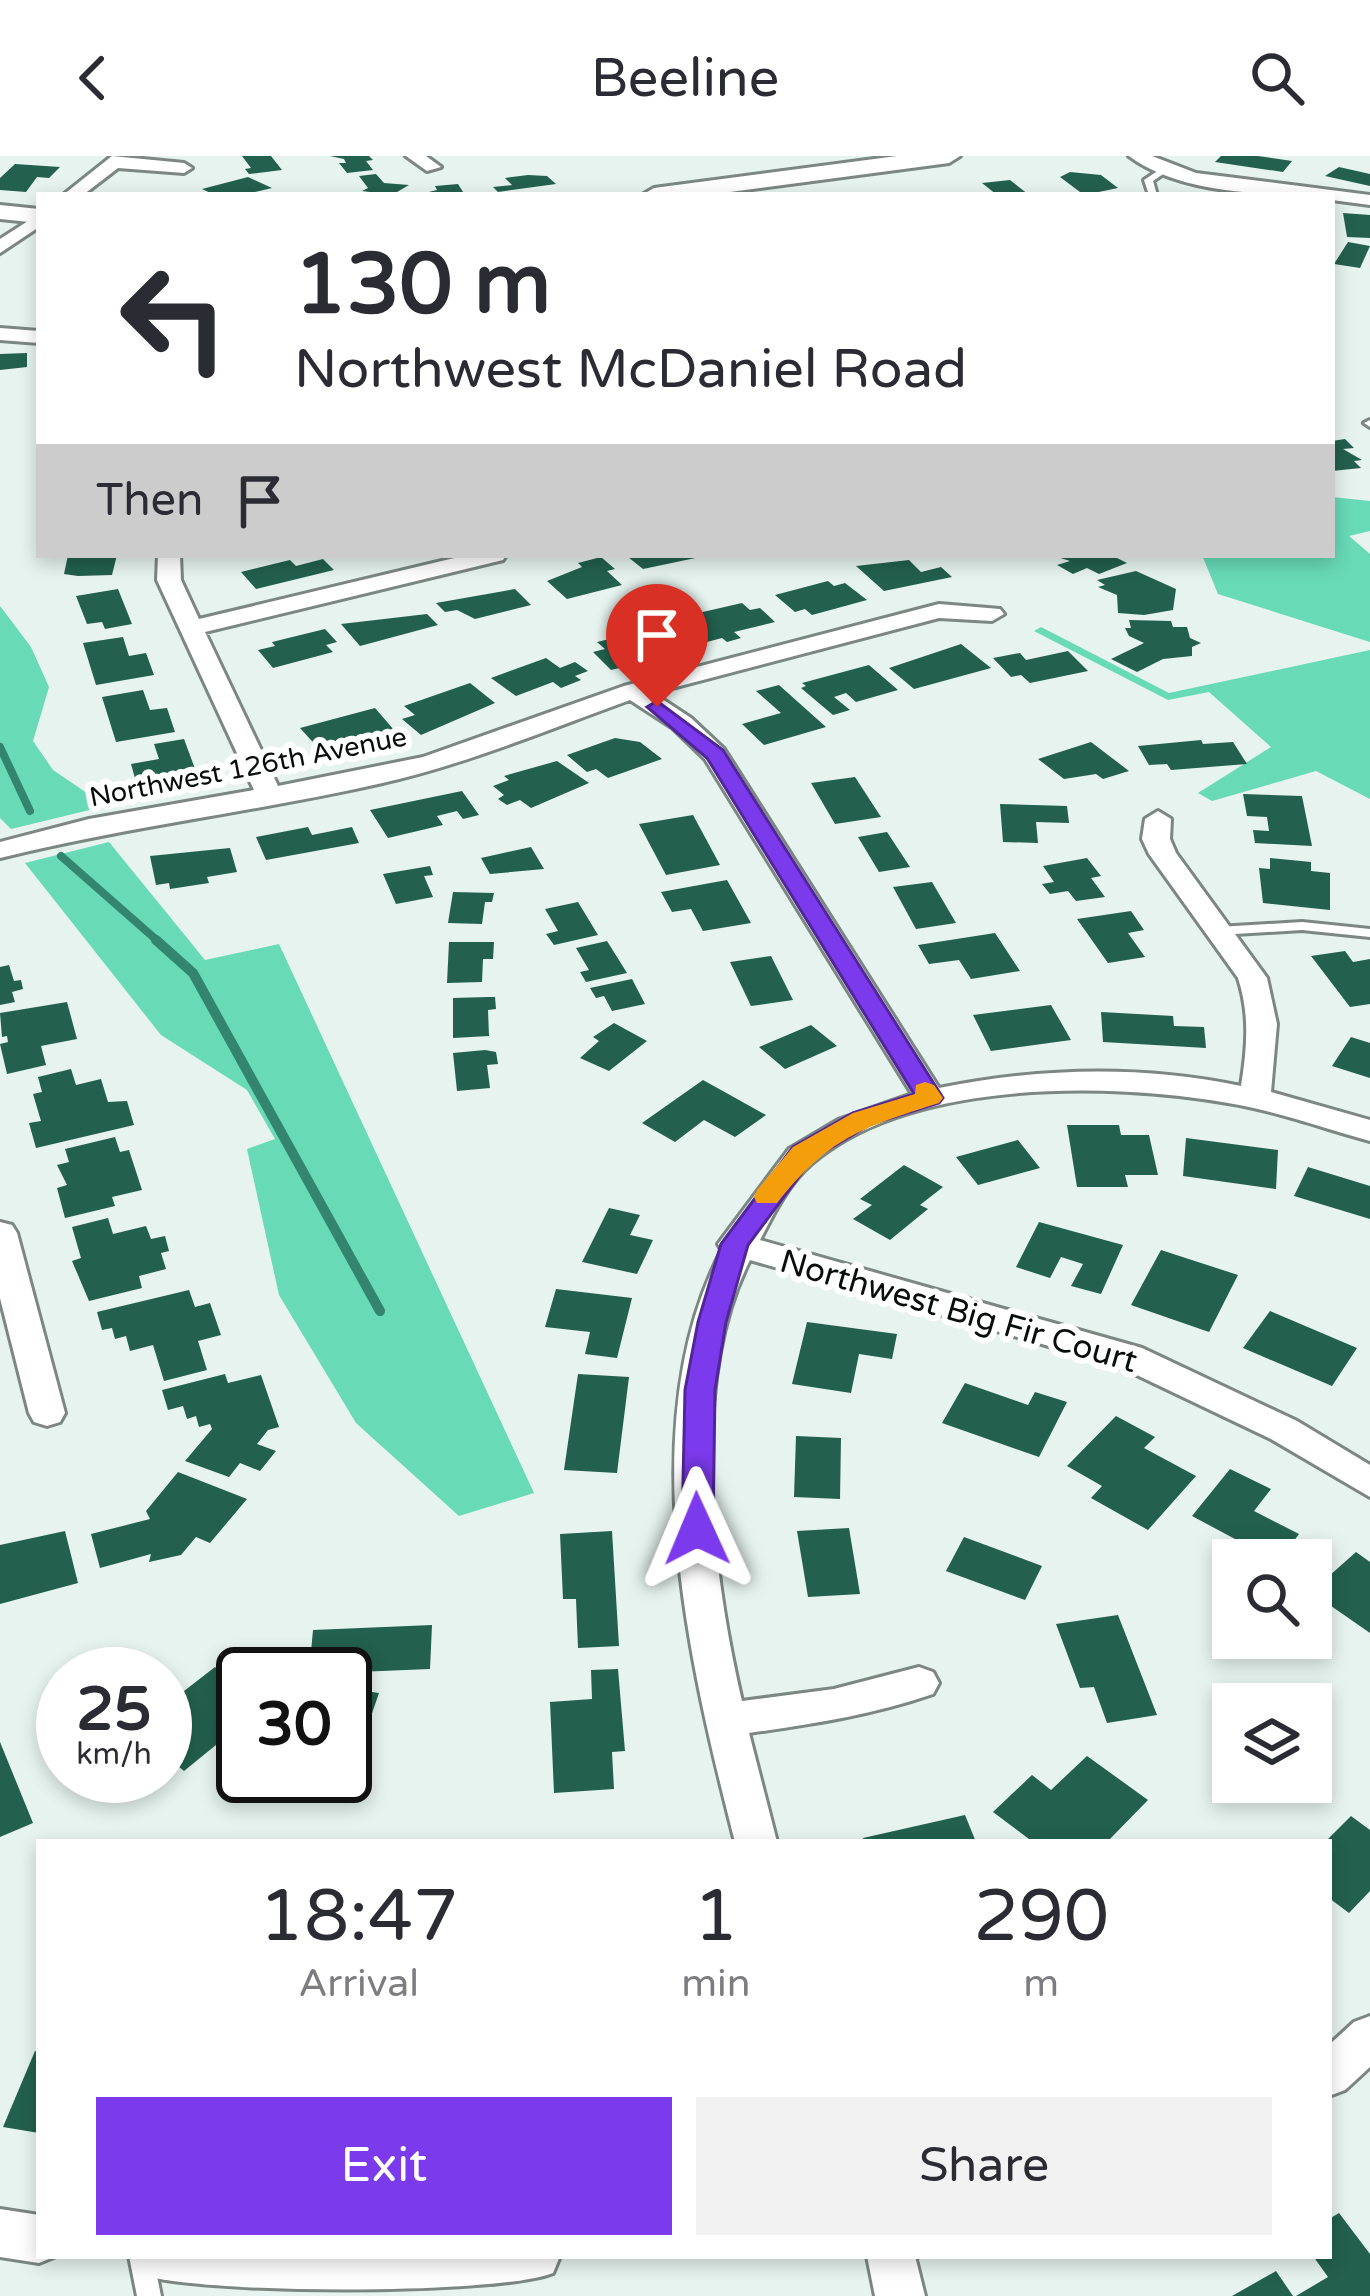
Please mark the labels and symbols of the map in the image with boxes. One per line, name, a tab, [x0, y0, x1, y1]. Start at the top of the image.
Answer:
pin	[606, 584, 708, 707]
street label: Northwest 126th Avenue	[87, 721, 410, 814]
street label: Northwest Big Fir Court	[775, 1242, 1142, 1381]
position arrow	[634, 1466, 760, 1592]
speed limit sign: 30	[216, 1647, 372, 1803]

